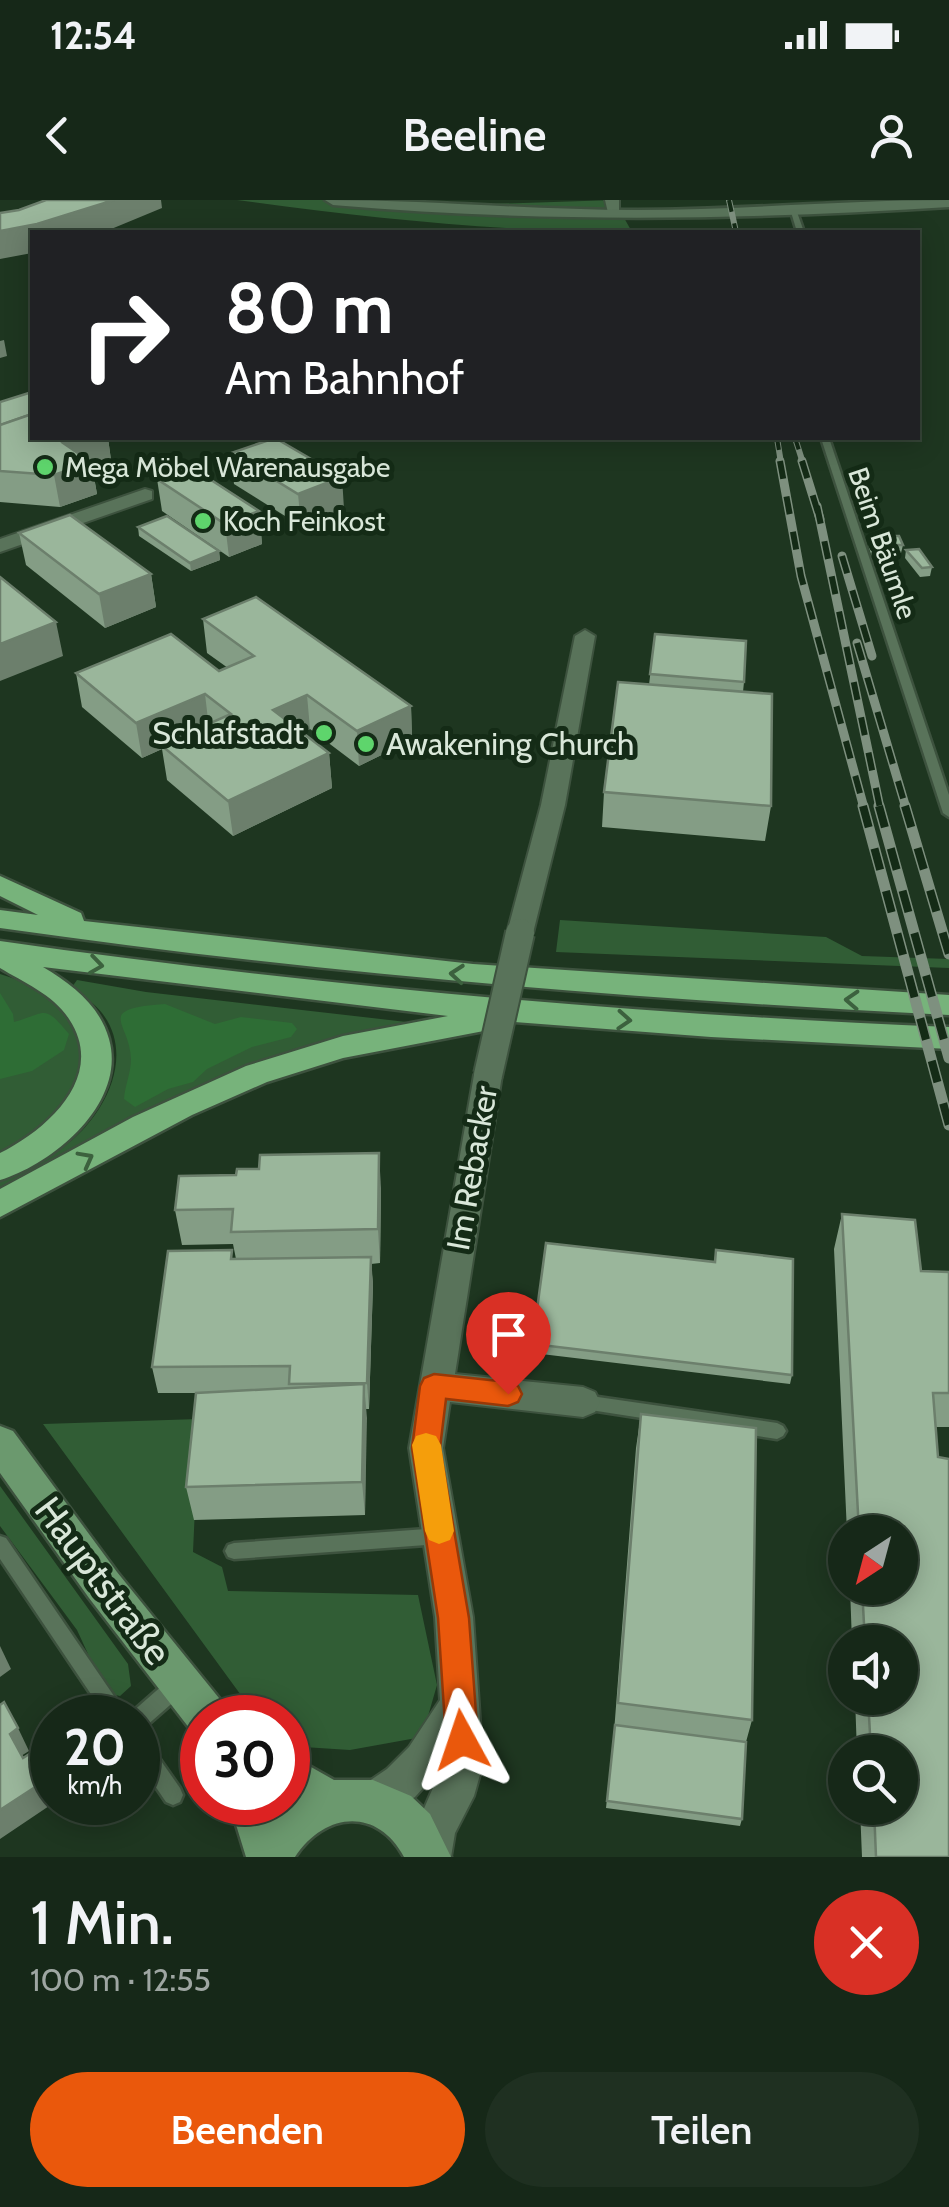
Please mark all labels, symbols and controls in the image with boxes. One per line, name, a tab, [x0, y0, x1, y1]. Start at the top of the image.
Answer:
text: 12:54	[50, 12, 137, 59]
icon: back	[30, 108, 85, 163]
text: Beeline	[403, 108, 546, 162]
icon: person	[864, 108, 919, 163]
text: 80 m	[225, 265, 393, 351]
icon: right	[60, 270, 190, 400]
text: Am Bahnhof	[225, 351, 464, 405]
place label: Mega Möbel Warenausgabe	[65, 450, 390, 484]
marker: Mega Möbel Warenausgabe	[34, 456, 56, 478]
street label: Beim Bäumle	[841, 463, 925, 623]
place label: Koch Feinkost	[223, 504, 385, 538]
marker: Koch Feinkost	[192, 510, 214, 532]
place label: Schlafstadt	[152, 713, 304, 752]
marker: Schlafstadt	[313, 722, 335, 744]
place label: Awakening Church	[386, 724, 634, 763]
marker: Awakening Church	[355, 733, 377, 755]
one-way arrow	[88, 954, 105, 975]
one-way arrow	[449, 964, 465, 986]
one-way arrow	[843, 990, 859, 1011]
one-way arrow	[616, 1009, 632, 1030]
street label: Im Rebacker	[438, 1082, 505, 1253]
one-way arrow	[76, 1151, 94, 1171]
pin	[466, 1292, 551, 1395]
icon: arrive	[481, 1307, 536, 1362]
street label: Hauptstraße	[25, 1487, 182, 1674]
north arrow	[828, 1515, 918, 1605]
map controls	[828, 1515, 918, 1825]
button: sound	[828, 1625, 918, 1715]
position arrow	[410, 1688, 514, 1792]
speed limit sign: 30	[180, 1695, 310, 1825]
text: 20	[64, 1717, 126, 1778]
button: search	[828, 1735, 918, 1825]
text: km/h	[68, 1770, 122, 1800]
text: 1 Min.	[30, 1886, 174, 1959]
button: close	[814, 1890, 919, 1995]
text: 100 m · 12:55	[30, 1960, 211, 1999]
button: Beenden	[30, 2072, 465, 2187]
button: Teilen	[485, 2072, 919, 2187]

